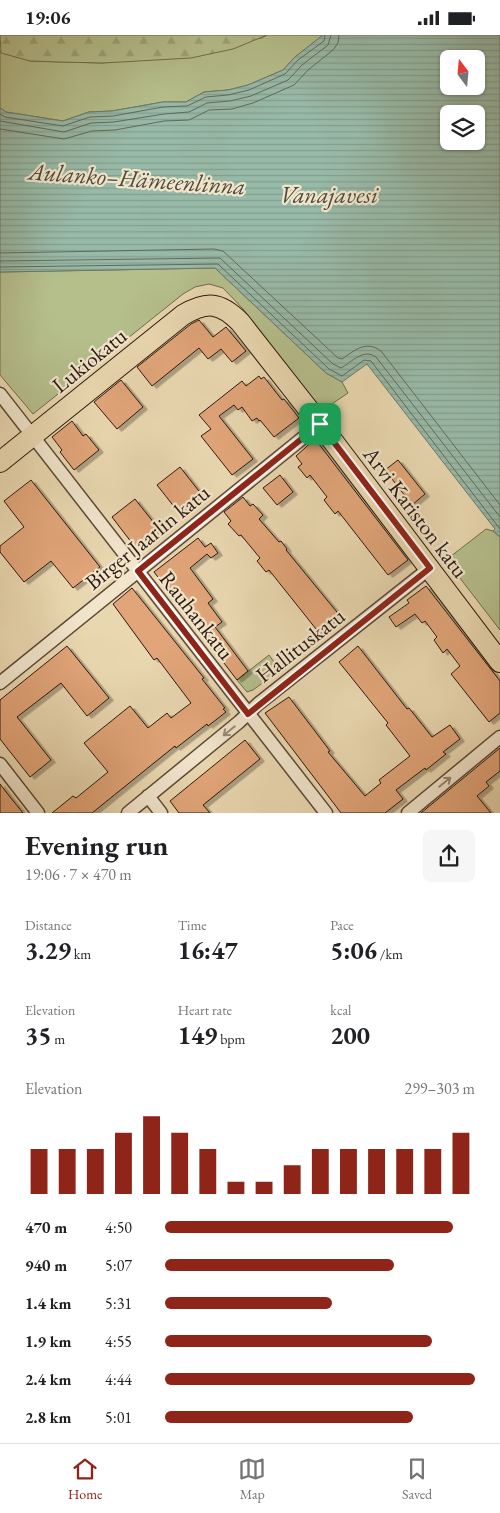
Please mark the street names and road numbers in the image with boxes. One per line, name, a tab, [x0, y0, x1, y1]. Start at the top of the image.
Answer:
street label: Lukiokatu	[46, 321, 133, 399]
street label: Arvi Kariston katu	[356, 440, 475, 584]
street label: Birger Jaarlin katu	[79, 478, 216, 597]
street label: Rauhankatu	[153, 565, 241, 666]
street label: Hallituskatu	[250, 601, 351, 689]

